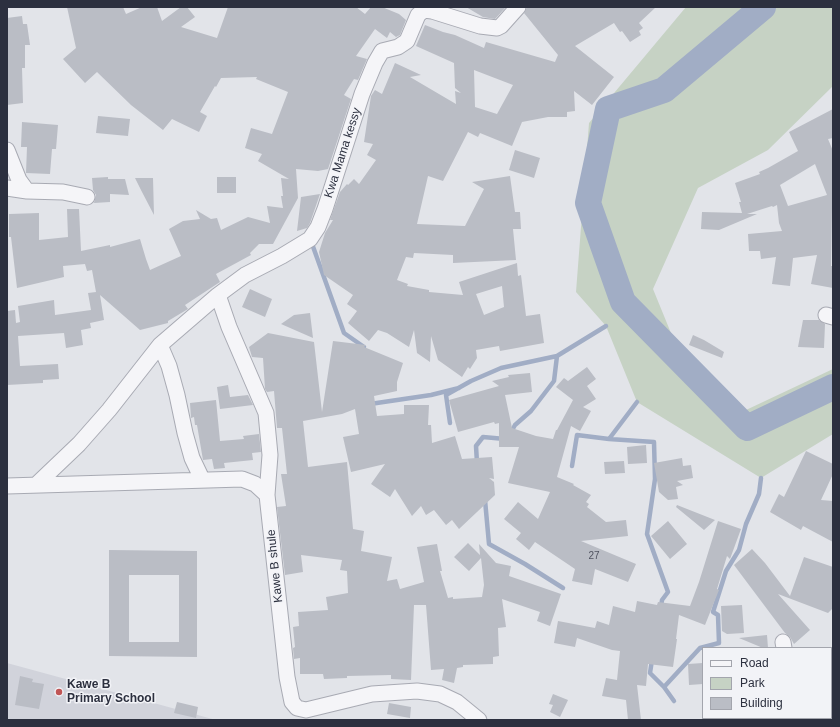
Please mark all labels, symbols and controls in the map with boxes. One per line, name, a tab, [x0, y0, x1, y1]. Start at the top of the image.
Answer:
street label: Kwa Mama kessy	[322, 106, 364, 200]
street label: Kawe B shule	[264, 529, 286, 603]
house number: 27	[588, 550, 600, 562]
legend	[702, 647, 832, 719]
text: Road	[740, 656, 769, 670]
text: Park	[740, 676, 765, 690]
place label: Kawe B Primary School	[67, 678, 155, 706]
marker: Kawe B Primary School	[54, 687, 64, 697]
text: Building	[740, 696, 783, 710]

